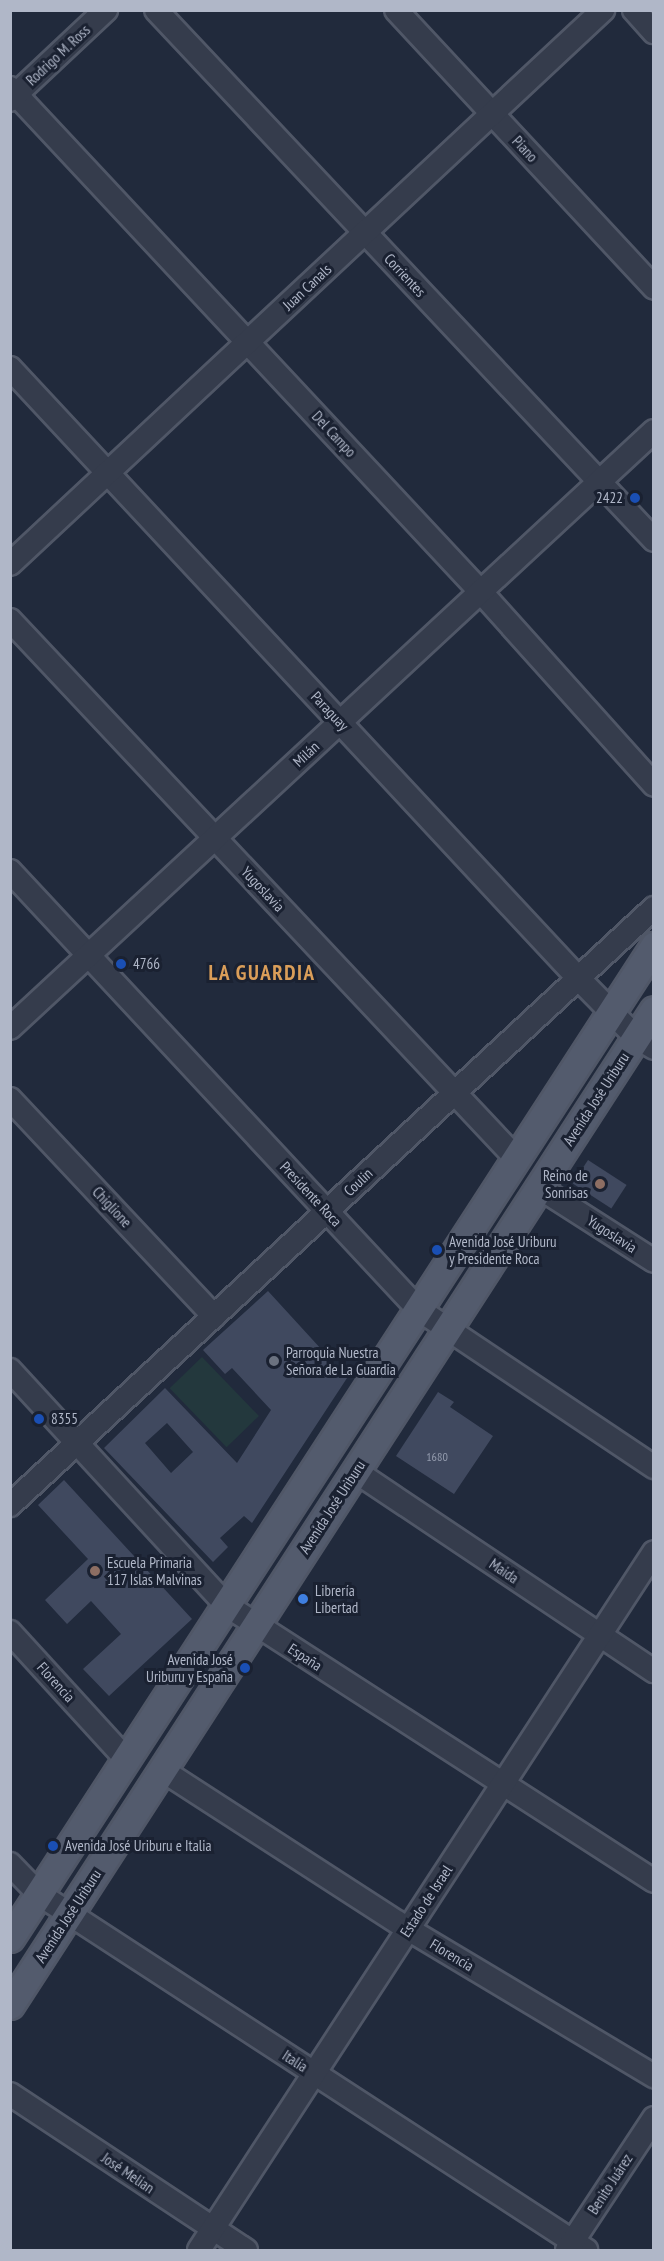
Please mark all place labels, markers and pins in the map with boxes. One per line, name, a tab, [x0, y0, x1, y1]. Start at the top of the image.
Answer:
place label: 2422	[596, 489, 623, 507]
marker: 2422	[628, 491, 642, 505]
place label: 4766	[133, 955, 160, 973]
marker: 4766	[114, 957, 128, 971]
place label: Reino de Sonrisas	[543, 1166, 588, 1201]
marker: Reino de Sonrisas	[593, 1177, 607, 1191]
place label: Avenida José Uriburu y Presidente Roca	[449, 1232, 557, 1267]
marker: Avenida José Uriburu y Presidente Roca	[430, 1243, 444, 1257]
place label: Parroquia Nuestra Señora de La Guardia	[286, 1343, 396, 1378]
marker: Parroquia Nuestra Señora de La Guardia	[267, 1354, 281, 1368]
place label: 8355	[51, 1410, 78, 1428]
marker: 8355	[32, 1412, 46, 1426]
place label: Escuela Primaria 117 Islas Malvinas	[107, 1553, 203, 1588]
marker: Escuela Primaria 117 Islas Malvinas	[88, 1564, 102, 1578]
place label: Librería Libertad	[315, 1581, 358, 1616]
marker: Librería Libertad	[296, 1592, 310, 1606]
place label: Avenida José Uriburu y España	[146, 1650, 233, 1685]
marker: Avenida José Uriburu y España	[238, 1661, 252, 1675]
place label: Avenida José Uriburu e Italia	[65, 1837, 211, 1855]
marker: Avenida José Uriburu e Italia	[46, 1839, 60, 1853]

